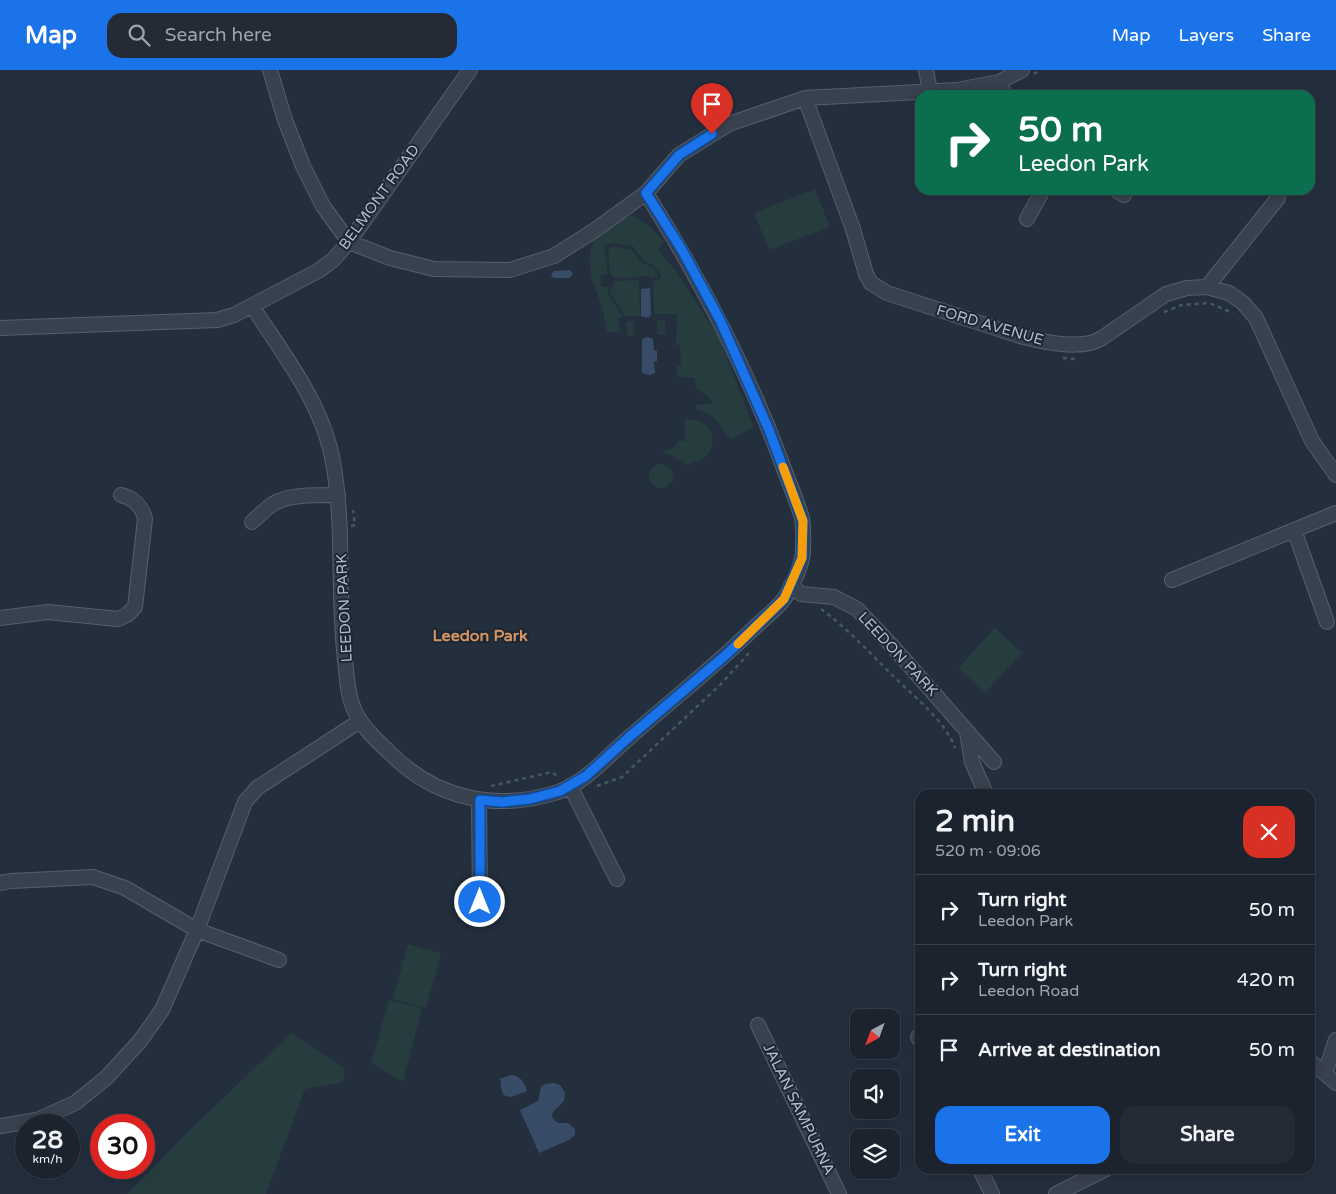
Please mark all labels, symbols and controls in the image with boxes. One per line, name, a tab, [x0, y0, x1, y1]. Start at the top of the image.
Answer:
search box	[107, 13, 457, 58]
text: Map	[25, 21, 77, 50]
icon: search	[125, 21, 153, 49]
text: Search here	[165, 24, 272, 46]
text: Map	[1112, 24, 1151, 46]
text: Layers	[1179, 24, 1234, 46]
text: Share	[1262, 24, 1311, 46]
pin	[691, 83, 733, 134]
icon: arrive	[698, 90, 726, 118]
text: 50 m	[1018, 109, 1103, 151]
icon: right	[935, 110, 1000, 175]
street label: BELMONT ROAD	[335, 141, 423, 253]
text: Leedon Park	[1018, 151, 1149, 177]
street label: FORD AVENUE	[934, 301, 1046, 349]
street label: LEEDON PARK	[332, 553, 356, 663]
street label: LEEDON PARK	[854, 608, 942, 700]
district label: Leedon Park	[432, 626, 528, 646]
text: 2 min	[935, 803, 1015, 840]
button: close	[1243, 806, 1295, 858]
text: 520 m · 09:06	[935, 841, 1041, 861]
position arrow	[453, 875, 505, 927]
text: Turn right	[978, 889, 1066, 911]
icon: right	[935, 896, 963, 924]
text: 50 m	[1249, 899, 1295, 921]
text: Leedon Park	[978, 911, 1073, 931]
text: Turn right	[978, 959, 1066, 981]
icon: right	[935, 966, 963, 994]
text: 420 m	[1237, 969, 1295, 991]
text: Leedon Road	[978, 981, 1079, 1001]
north arrow	[850, 1009, 900, 1059]
map controls	[850, 1009, 900, 1179]
icon: arrive	[935, 1036, 963, 1064]
text: Arrive at destination	[978, 1039, 1161, 1061]
text: 50 m	[1249, 1039, 1295, 1061]
street label: JALAN SAMPURNA	[759, 1040, 839, 1178]
button: sound	[850, 1069, 900, 1119]
button: Exit	[935, 1106, 1110, 1164]
button: Share	[1120, 1106, 1295, 1164]
speed limit sign: 30	[90, 1114, 155, 1179]
text: 28	[32, 1125, 63, 1155]
button: layers	[850, 1129, 900, 1179]
text: km/h	[32, 1152, 63, 1166]

